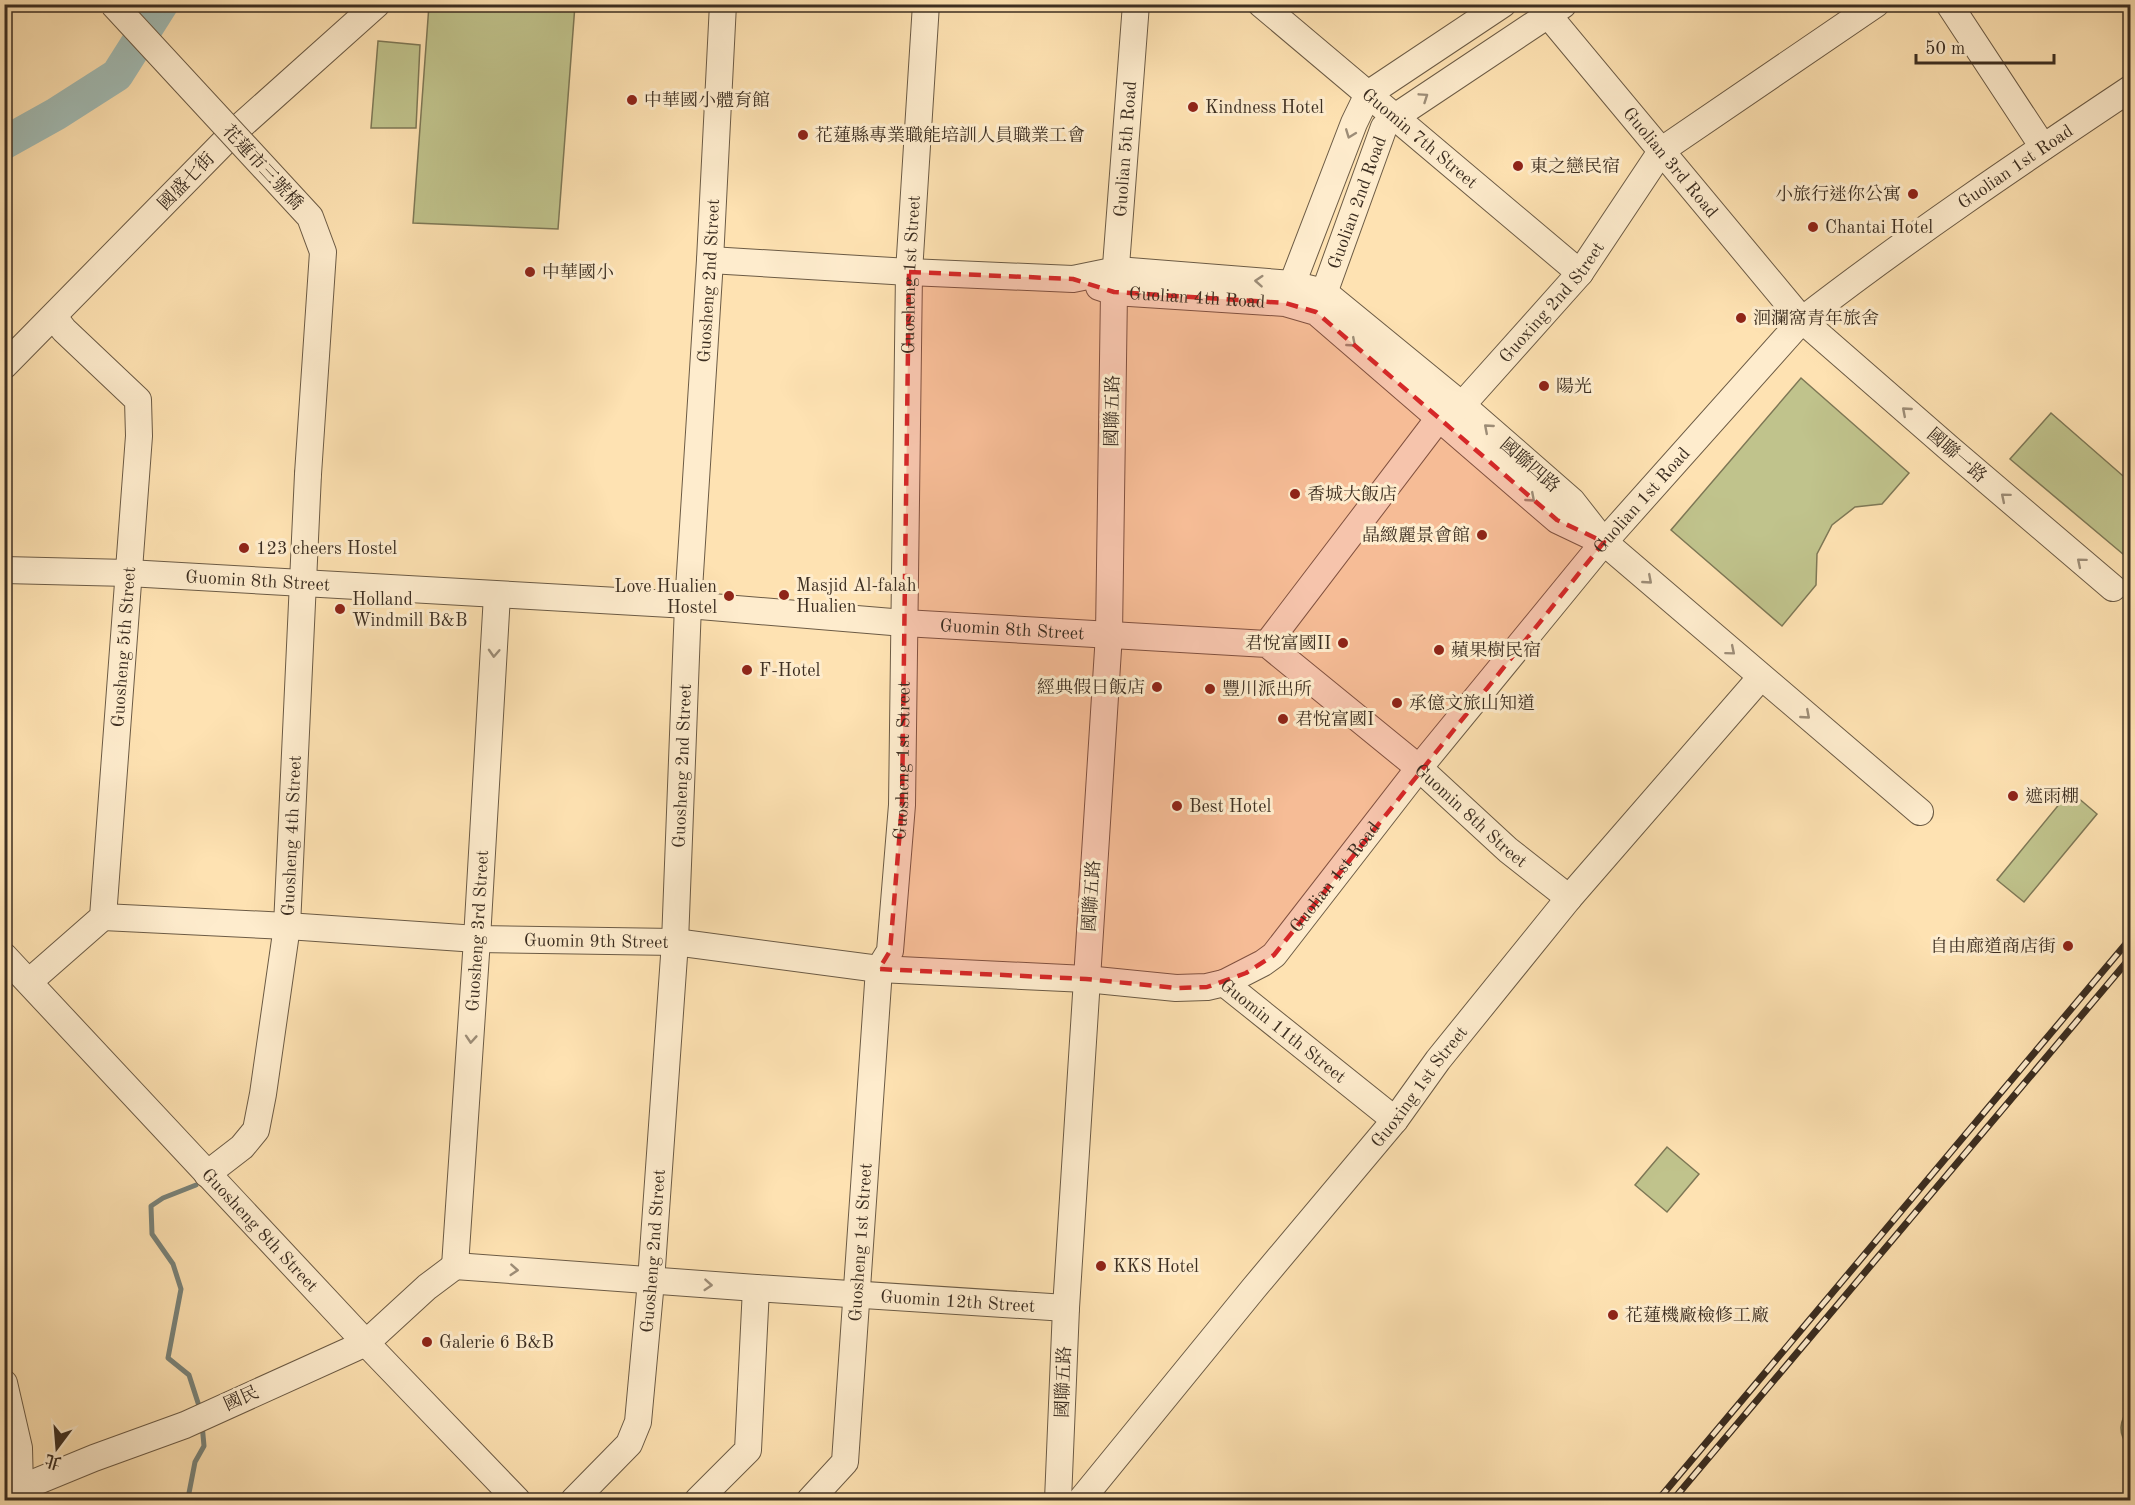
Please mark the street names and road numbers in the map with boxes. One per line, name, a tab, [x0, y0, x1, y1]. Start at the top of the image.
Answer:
street label: Guolian 5th Road	[1112, 80, 1140, 218]
street label: Guomin 7th Street	[1358, 85, 1481, 192]
street label: Guolian 3rd Road	[1619, 104, 1721, 222]
street label: 花蓮市三號橋	[219, 121, 307, 213]
street label: Guolian 1st Road	[1955, 122, 2076, 213]
street label: Guolian 2nd Road	[1325, 134, 1390, 272]
street label: 國盛七街	[154, 148, 218, 214]
street label: Guosheng 1st Street	[900, 194, 924, 354]
street label: Guosheng 2nd Street	[695, 198, 723, 363]
street label: Guoxing 2nd Street	[1496, 239, 1608, 367]
street label: Guolian 4th Road	[1128, 285, 1266, 312]
street label: 國聯五路	[1101, 375, 1123, 447]
street label: 國聯一路	[1923, 424, 1991, 486]
street label: 國聯四路	[1496, 434, 1564, 496]
street label: Guolian 1st Road	[1591, 444, 1694, 557]
street label: Guosheng 5th Street	[109, 566, 139, 728]
street label: Guomin 8th Street	[185, 568, 331, 595]
street label: Guomin 8th Street	[939, 617, 1085, 643]
street label: Guosheng 1st Street	[891, 681, 914, 841]
street label: Guosheng 2nd Street	[671, 683, 695, 848]
street label: Guosheng 4th Street	[279, 755, 305, 917]
street label: Guomin 8th Street	[1411, 761, 1530, 871]
street label: Guolian 1st Road	[1287, 819, 1384, 936]
street label: Guosheng 3rd Street	[464, 849, 492, 1012]
street label: 國聯五路	[1079, 859, 1103, 933]
street label: Guomin 9th Street	[524, 932, 669, 952]
street label: Guomin 11th Street	[1216, 976, 1349, 1087]
street label: Guoxing 1st Street	[1368, 1023, 1471, 1151]
street label: Guosheng 1st Street	[847, 1162, 876, 1322]
street label: Guosheng 8th Street	[198, 1166, 321, 1296]
street label: Guosheng 2nd Street	[638, 1168, 669, 1334]
street label: Guomin 12th Street	[880, 1288, 1036, 1316]
street label: 國聯五路	[1052, 1346, 1074, 1418]
street label: 國民	[221, 1382, 262, 1414]

